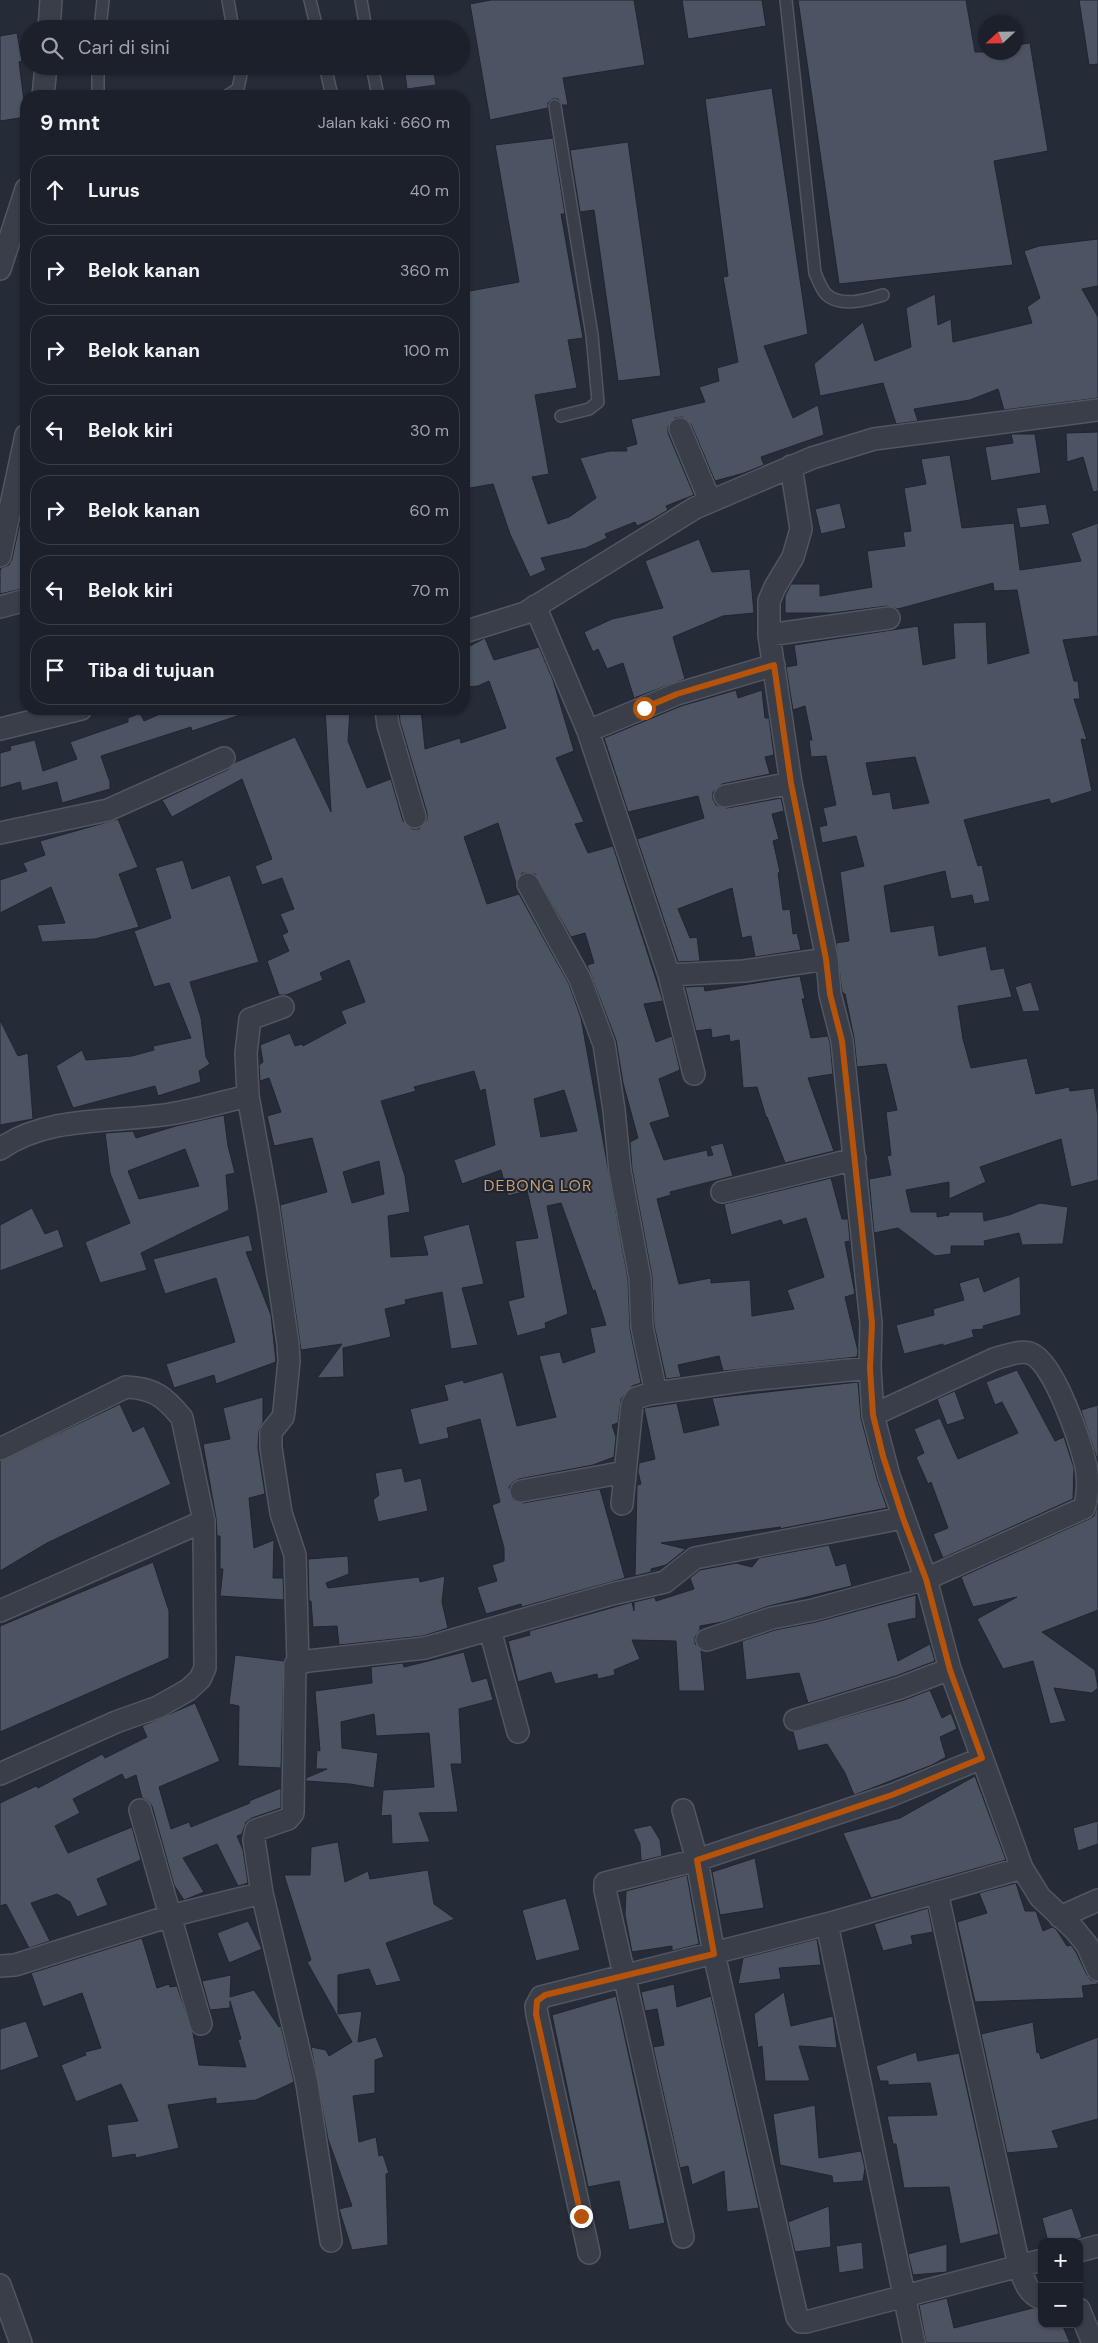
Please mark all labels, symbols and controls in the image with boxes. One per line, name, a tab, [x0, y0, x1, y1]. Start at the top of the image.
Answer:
north arrow	[978, 15, 1023, 60]
search box	[20, 20, 470, 75]
icon: search	[38, 34, 66, 62]
text: Cari di sini	[78, 35, 170, 60]
text: 9 mnt	[40, 109, 100, 137]
text: Jalan kaki · 660 m	[318, 112, 450, 133]
icon: ahead	[41, 176, 69, 204]
text: Lurus	[88, 178, 140, 203]
text: 40 m	[410, 180, 449, 201]
icon: right	[41, 256, 69, 284]
text: Belok kanan	[88, 258, 200, 283]
text: 360 m	[400, 260, 449, 281]
icon: right	[41, 336, 69, 364]
text: Belok kanan	[88, 338, 200, 363]
text: 100 m	[404, 340, 449, 361]
icon: left	[41, 416, 69, 444]
text: Belok kiri	[88, 418, 173, 443]
text: 30 m	[410, 420, 449, 441]
icon: right	[41, 496, 69, 524]
text: Belok kanan	[88, 498, 200, 523]
text: 60 m	[409, 500, 449, 521]
icon: left	[41, 576, 69, 604]
text: Belok kiri	[88, 578, 173, 603]
text: 70 m	[411, 580, 449, 601]
icon: arrive	[41, 656, 69, 684]
text: Tiba di tujuan	[88, 658, 214, 683]
route start	[633, 697, 656, 720]
district label: DEBONG LOR	[484, 1175, 592, 1196]
route end	[570, 2205, 593, 2228]
map controls	[1038, 2238, 1083, 2328]
button: +	[1038, 2238, 1083, 2283]
button: −	[1038, 2283, 1083, 2328]

